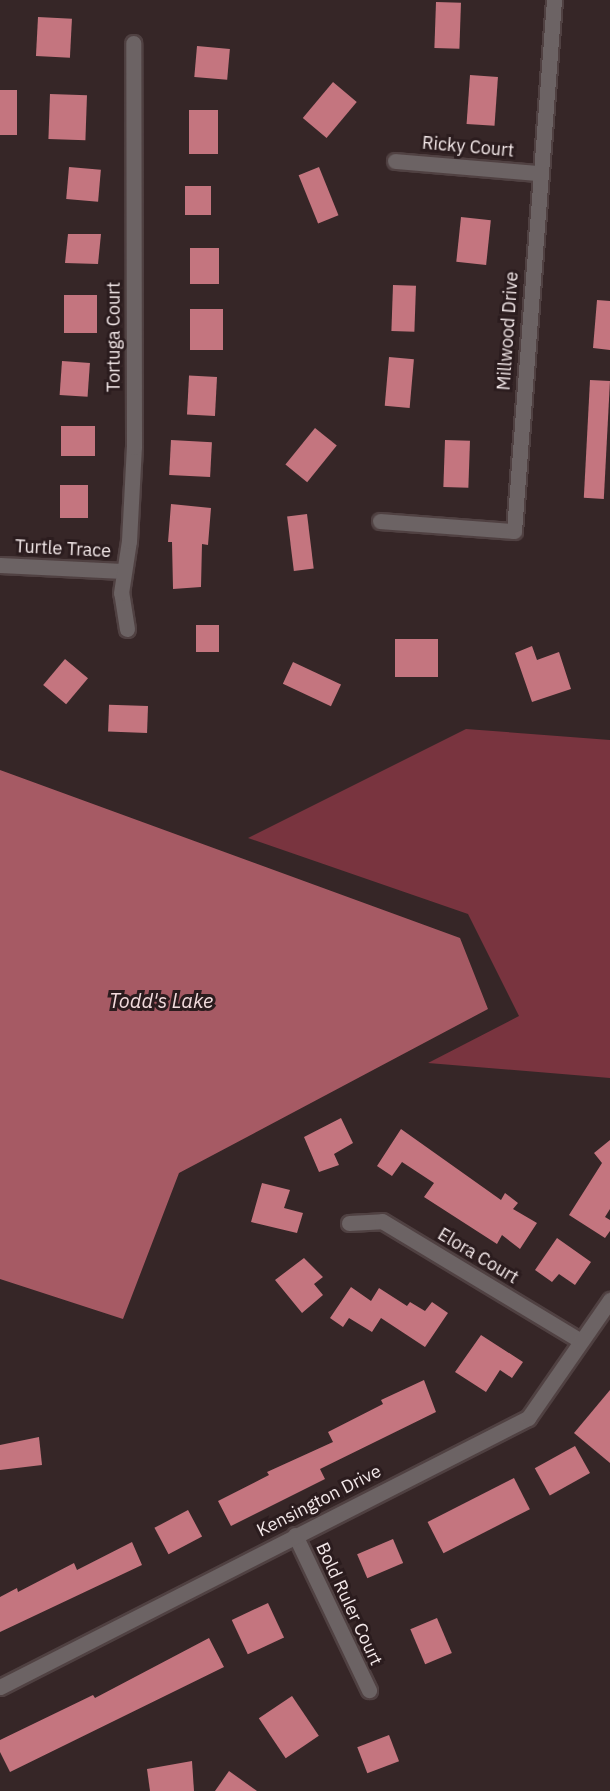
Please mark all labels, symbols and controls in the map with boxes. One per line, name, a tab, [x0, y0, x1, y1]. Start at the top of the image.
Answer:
street label: Ricky Court	[421, 132, 515, 162]
street label: Millwood Drive	[493, 271, 523, 391]
street label: Tortuga Court	[103, 282, 125, 392]
street label: Turtle Trace	[14, 536, 112, 562]
water label: Todd's Lake	[109, 988, 213, 1012]
street label: Elora Court	[434, 1223, 522, 1289]
street label: Kensington Drive	[253, 1460, 385, 1542]
street label: Bold Ruler Court	[311, 1539, 387, 1669]

